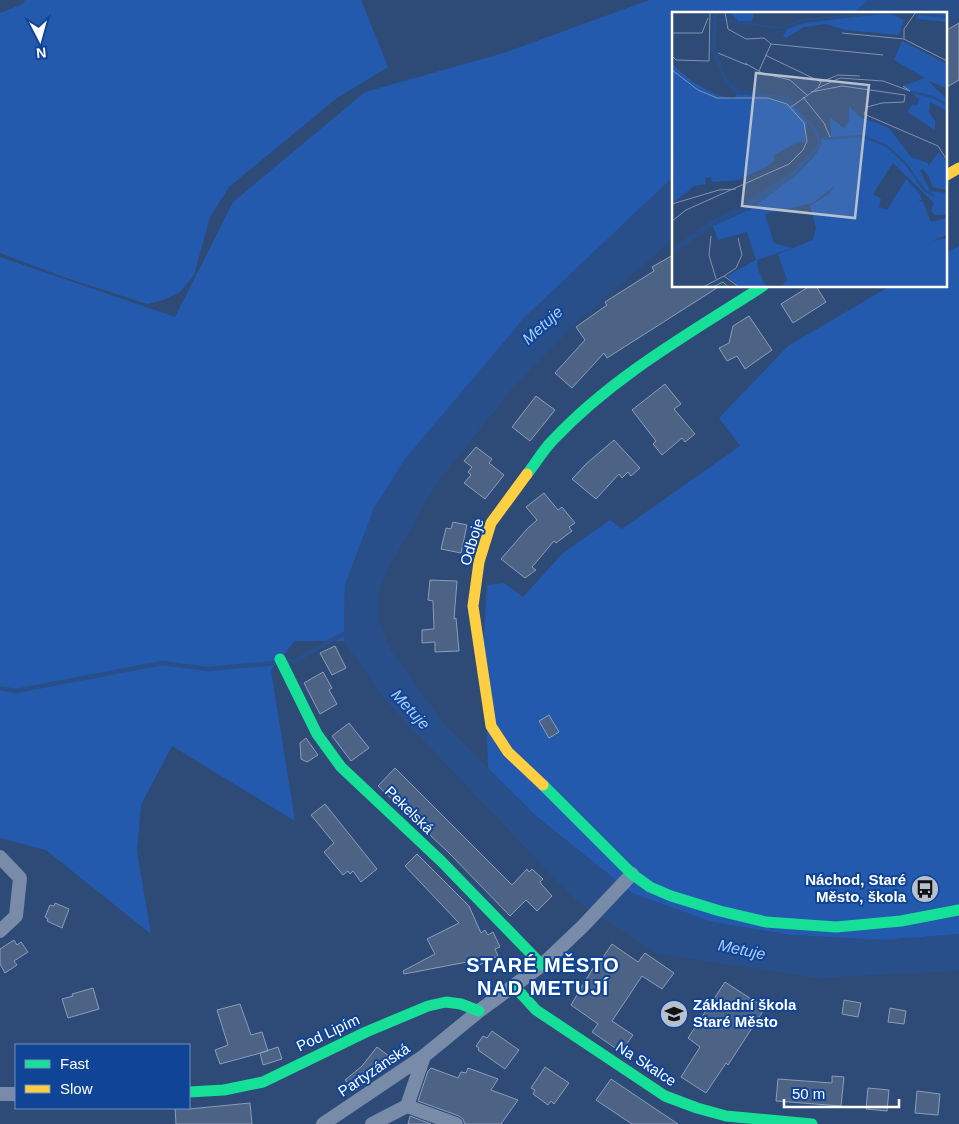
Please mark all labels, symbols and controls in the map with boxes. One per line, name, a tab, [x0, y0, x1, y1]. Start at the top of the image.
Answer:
inset map	[672, 12, 946, 288]
north arrow	[15, 15, 65, 65]
text: N	[35, 44, 47, 61]
water label: Metuje	[519, 303, 566, 348]
street label: Odboje	[456, 516, 487, 567]
water label: Metuje	[388, 686, 433, 733]
street label: Pekelská	[382, 782, 438, 837]
place label: Náchod, Staré Město, škola	[805, 871, 907, 905]
bus stop icon: Náchod, Staré Město, škola	[910, 874, 940, 904]
water label: Metuje	[717, 936, 767, 963]
district label: STARÉ MĚSTO NAD METUJÍ	[466, 953, 620, 999]
place label: Základní škola Staré Město	[693, 996, 797, 1030]
school or university icon: Základní škola Staré Město	[659, 999, 689, 1029]
street label: Pod Lipím	[294, 1011, 362, 1055]
street label: Na Skalce	[613, 1038, 680, 1089]
street label: Partyzánská	[335, 1039, 413, 1100]
legend	[15, 1044, 190, 1109]
text: Fast	[60, 1055, 90, 1072]
scale bar	[784, 1076, 899, 1108]
text: Slow	[60, 1080, 93, 1097]
text: 50 m	[792, 1085, 825, 1102]

